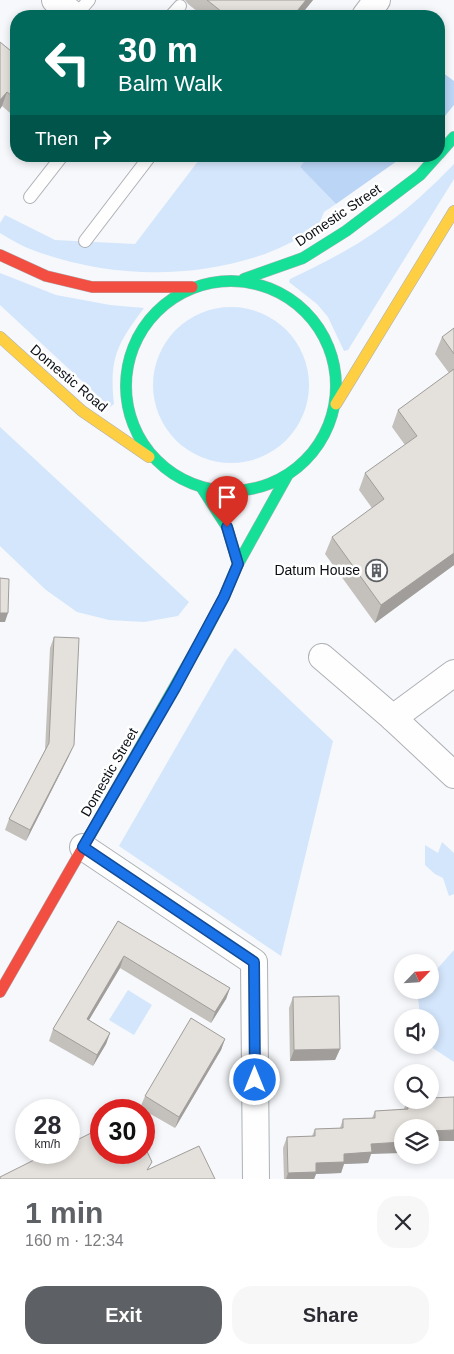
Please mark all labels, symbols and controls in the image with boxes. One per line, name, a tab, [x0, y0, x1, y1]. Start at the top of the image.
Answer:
icon: left	[35, 30, 100, 95]
text: 30 m	[118, 30, 198, 69]
text: Balm Walk	[118, 71, 222, 96]
icon: right	[88, 125, 116, 153]
text: Then	[35, 128, 78, 149]
street label: Domestic Street	[292, 180, 384, 249]
street label: Domestic Road	[27, 341, 111, 415]
pin	[206, 476, 248, 527]
icon: arrive	[213, 483, 241, 511]
building icon: Datum House	[364, 558, 388, 582]
place label: Datum House	[274, 562, 360, 578]
street label: Domestic Street	[77, 725, 141, 819]
north arrow	[394, 954, 439, 999]
map controls	[394, 954, 439, 1164]
button: sound	[394, 1009, 439, 1054]
position arrow	[228, 1053, 280, 1105]
button: search	[394, 1064, 439, 1109]
speed limit sign: 30	[90, 1099, 155, 1164]
text: 28	[34, 1111, 61, 1139]
button: layers	[394, 1119, 439, 1164]
text: km/h	[34, 1137, 61, 1151]
text: 1 min	[25, 1196, 103, 1229]
button: close	[377, 1196, 429, 1248]
text: 160 m · 12:34	[25, 1232, 124, 1249]
button: Exit	[25, 1286, 222, 1344]
button: Share	[232, 1286, 429, 1344]

